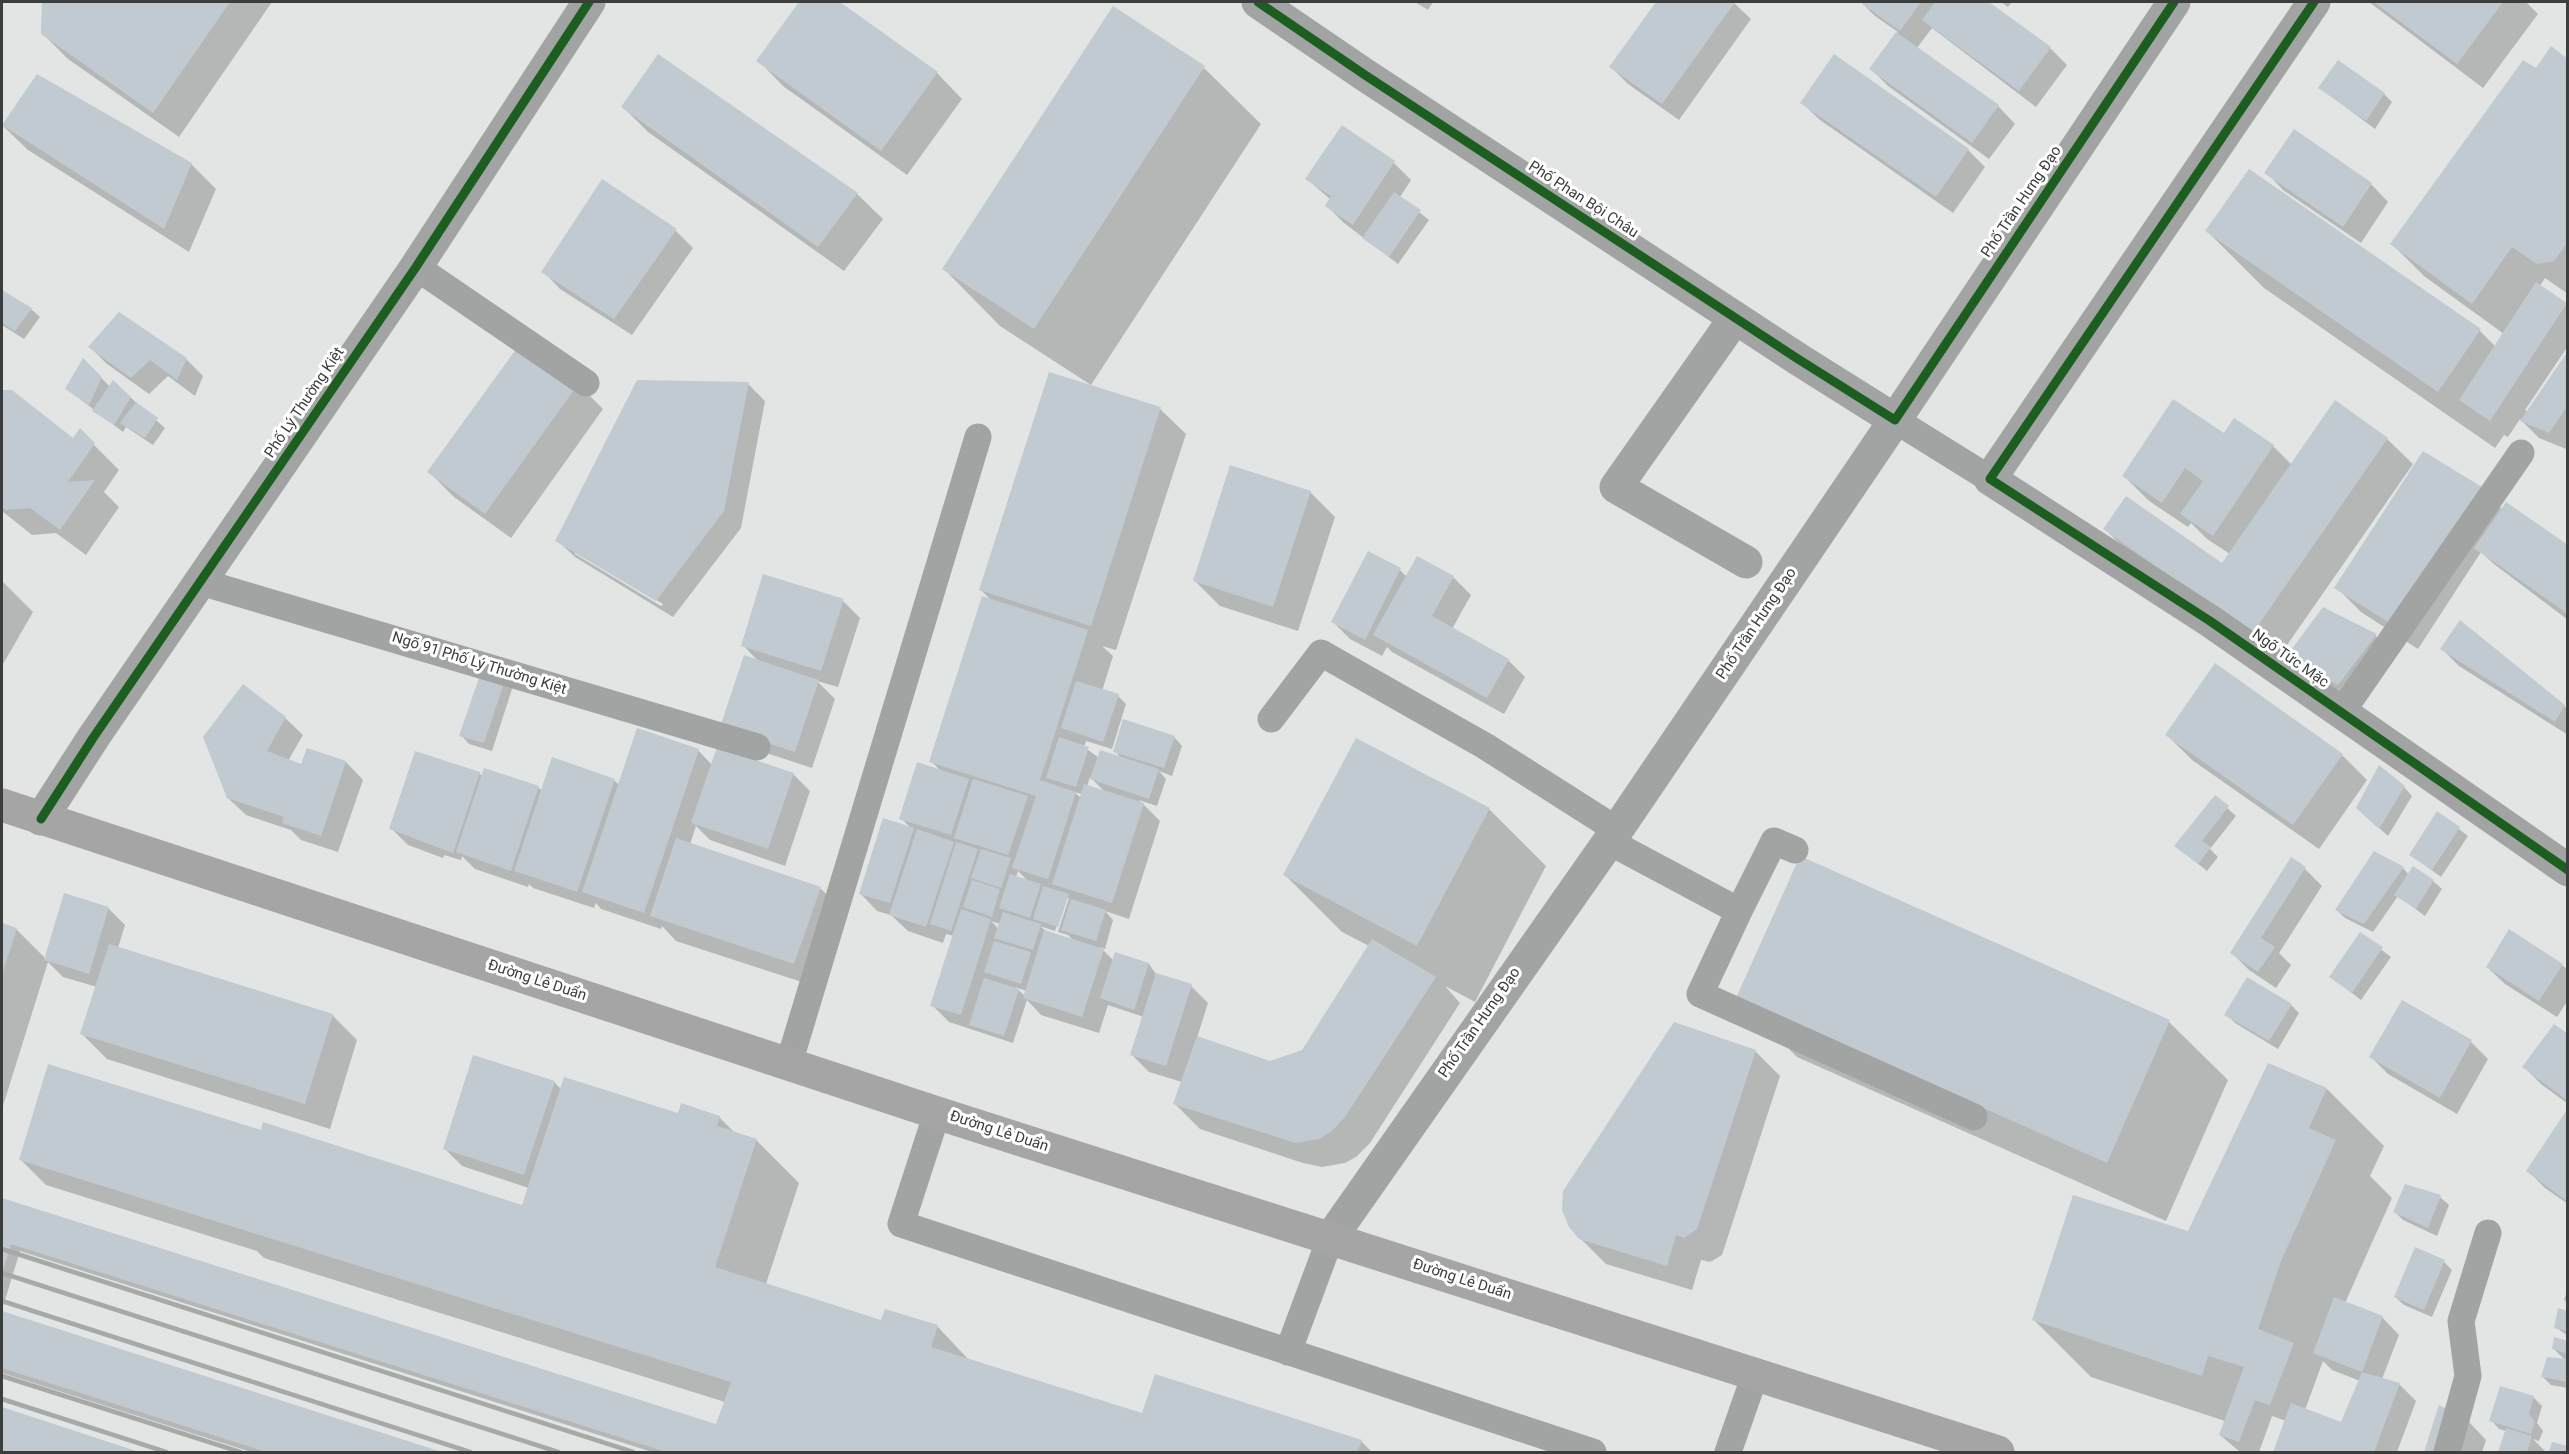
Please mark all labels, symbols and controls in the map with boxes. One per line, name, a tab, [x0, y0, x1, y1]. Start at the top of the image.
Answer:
street label: Phố Trần Hưng Đạo	[1978, 143, 2066, 261]
street label: Phố Phan Bội Châu	[1525, 158, 1641, 242]
street label: Phố Lý Thường Kiệt	[261, 344, 349, 462]
street label: Phố Trần Hưng Đạo	[1713, 565, 1801, 683]
street label: Ngõ Tức Mặc	[2248, 626, 2332, 692]
street label: Ngõ 91 Phố Lý Thường Kiệt	[390, 629, 568, 699]
street label: Đường Lê Duẩn	[485, 957, 589, 1005]
street label: Phố Trần Hưng Đạo	[1435, 964, 1525, 1082]
street label: Đường Lê Duẩn	[947, 1108, 1051, 1156]
street label: Đường Lê Duẩn	[1410, 1256, 1514, 1304]

